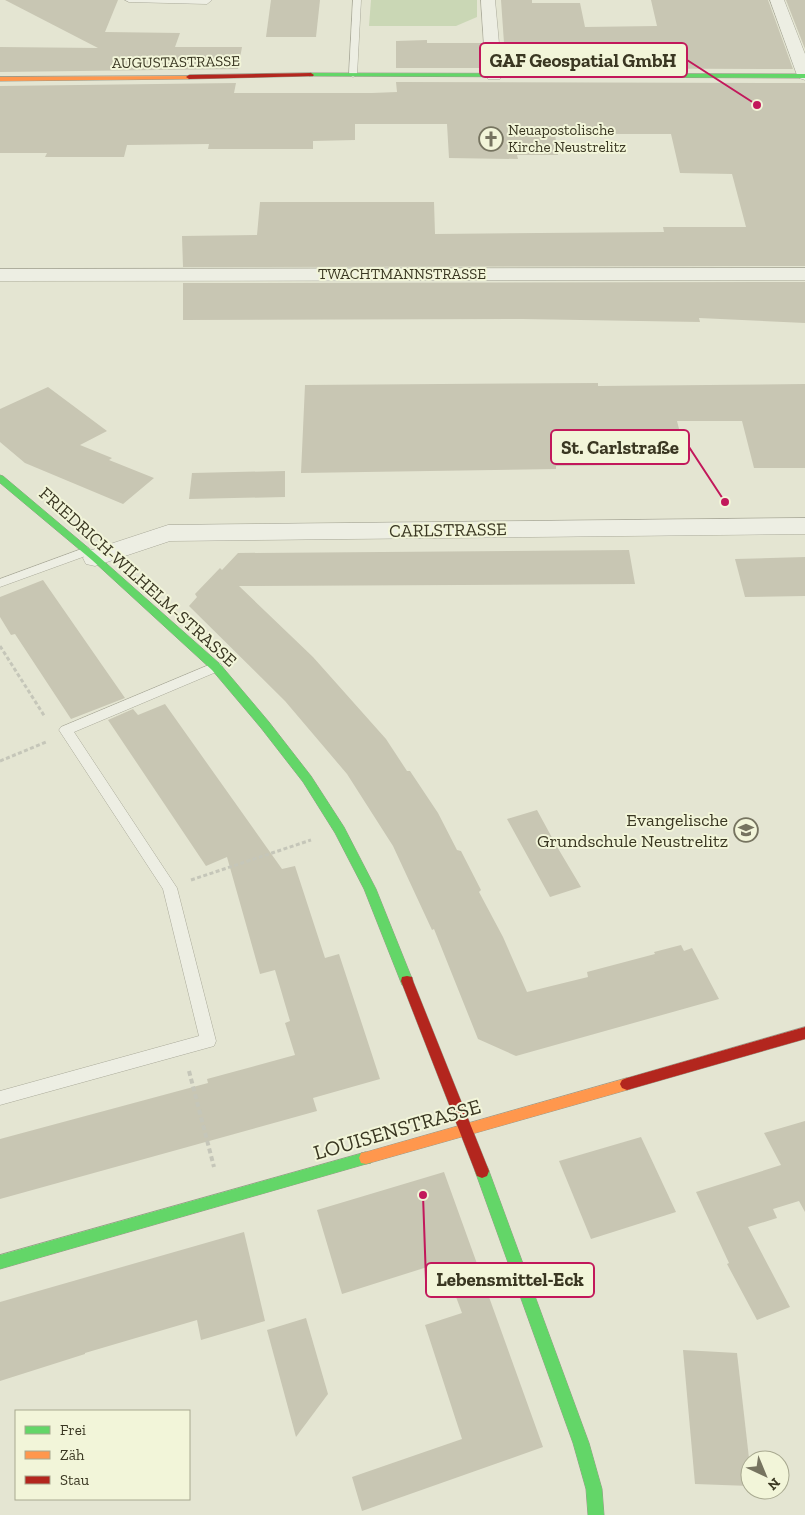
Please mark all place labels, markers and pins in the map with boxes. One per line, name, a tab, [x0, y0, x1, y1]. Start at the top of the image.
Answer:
callout: GAF Geospatial GmbH	[480, 43, 687, 77]
place label: Neuapostolische Kirche Neustrelitz	[508, 121, 626, 156]
church icon: Neuapostolische Kirche Neustrelitz	[478, 126, 504, 152]
callout: St. Carlstraße	[551, 430, 689, 464]
place label: Evangelische Grundschule Neustrelitz	[537, 809, 728, 852]
school or university icon: Evangelische Grundschule Neustrelitz	[733, 817, 759, 843]
callout: Lebensmittel-Eck	[426, 1263, 594, 1297]

